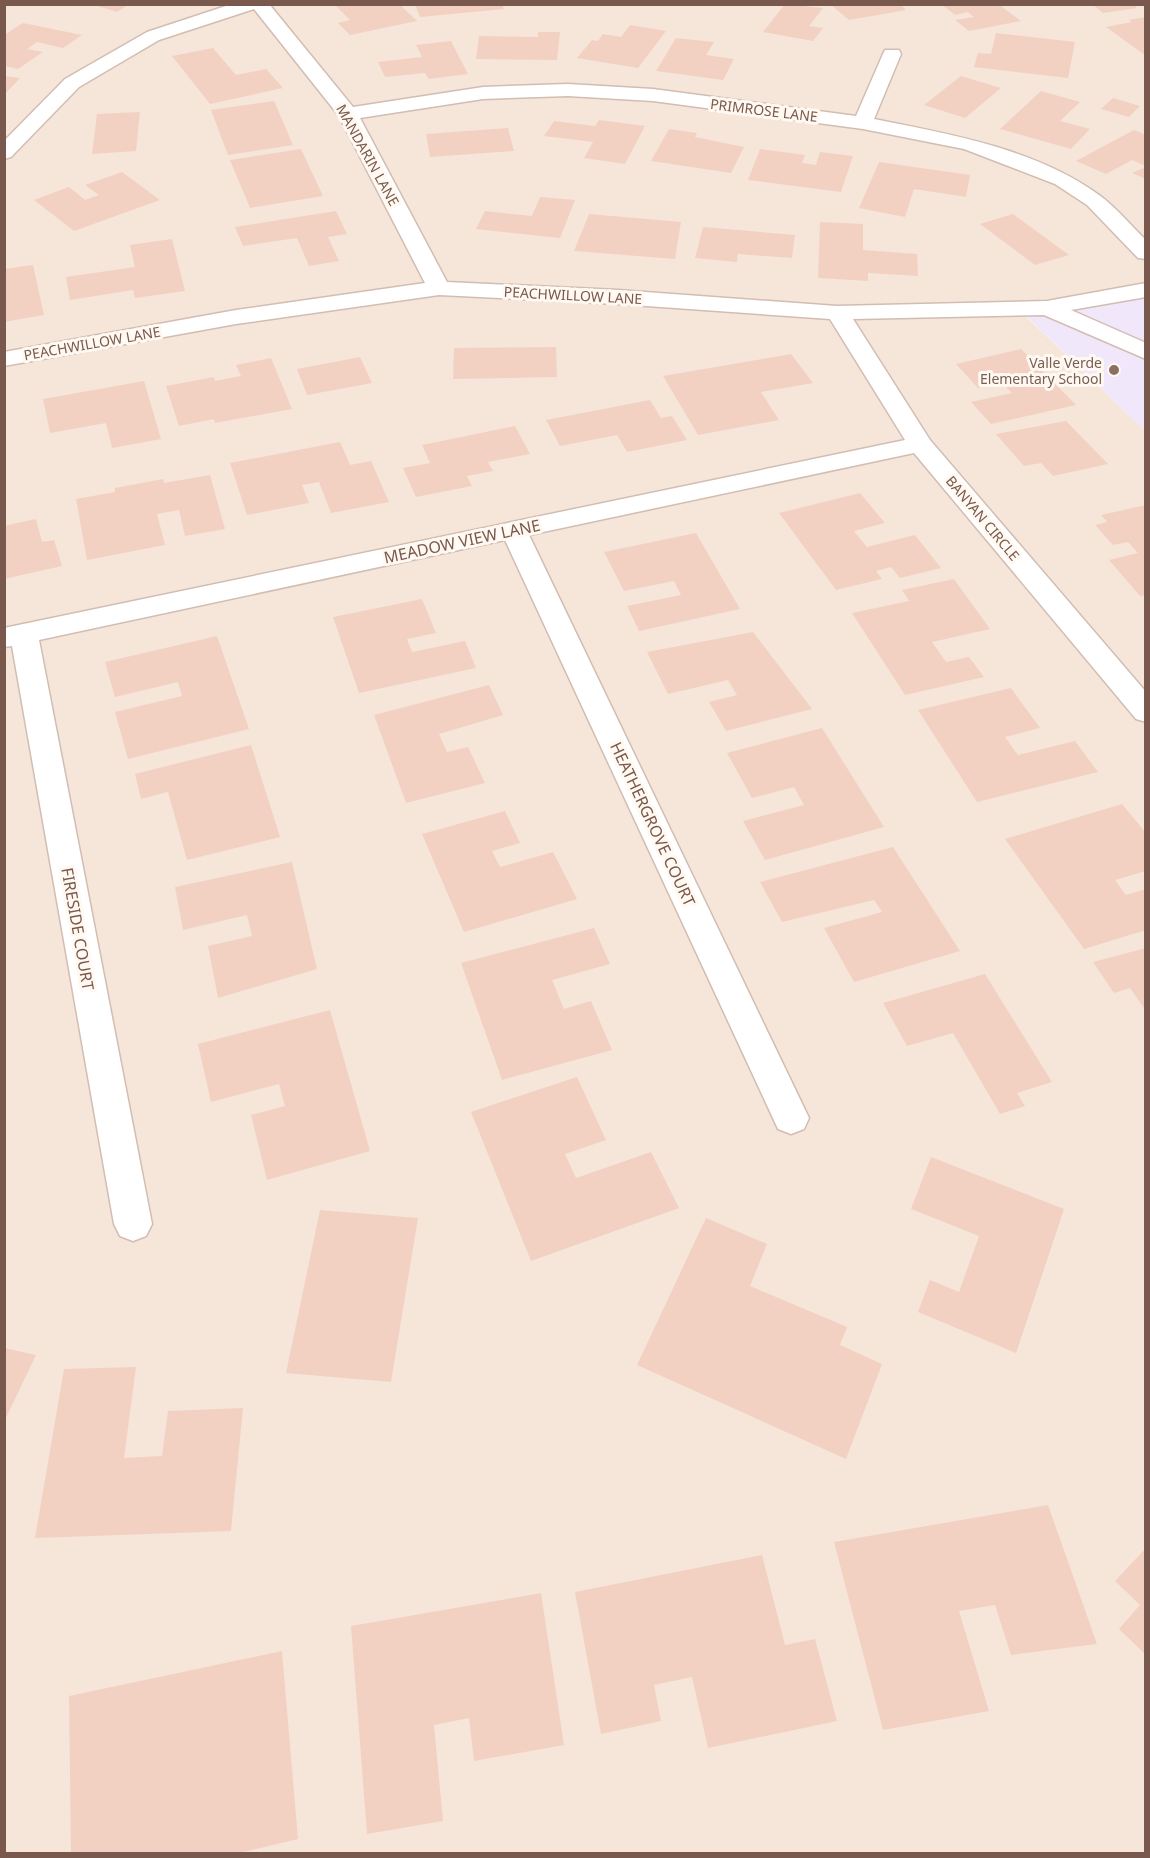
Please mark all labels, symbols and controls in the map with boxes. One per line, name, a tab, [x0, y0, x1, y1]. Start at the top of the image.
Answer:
street label: PRIMROSE LANE	[709, 94, 819, 126]
street label: MANDARIN LANE	[332, 101, 404, 209]
street label: PEACHWILLOW LANE	[503, 282, 643, 308]
street label: PEACHWILLOW LANE	[22, 322, 162, 364]
place label: Valle Verde Elementary School	[980, 353, 1102, 388]
marker: Valle Verde Elementary School	[1107, 363, 1121, 377]
street label: BANYAN CIRCLE	[942, 472, 1024, 564]
street label: MEADOW VIEW LANE	[382, 514, 542, 568]
street label: HEATHERGROVE COURT	[605, 738, 701, 910]
street label: FIRESIDE COURT	[56, 866, 100, 992]

